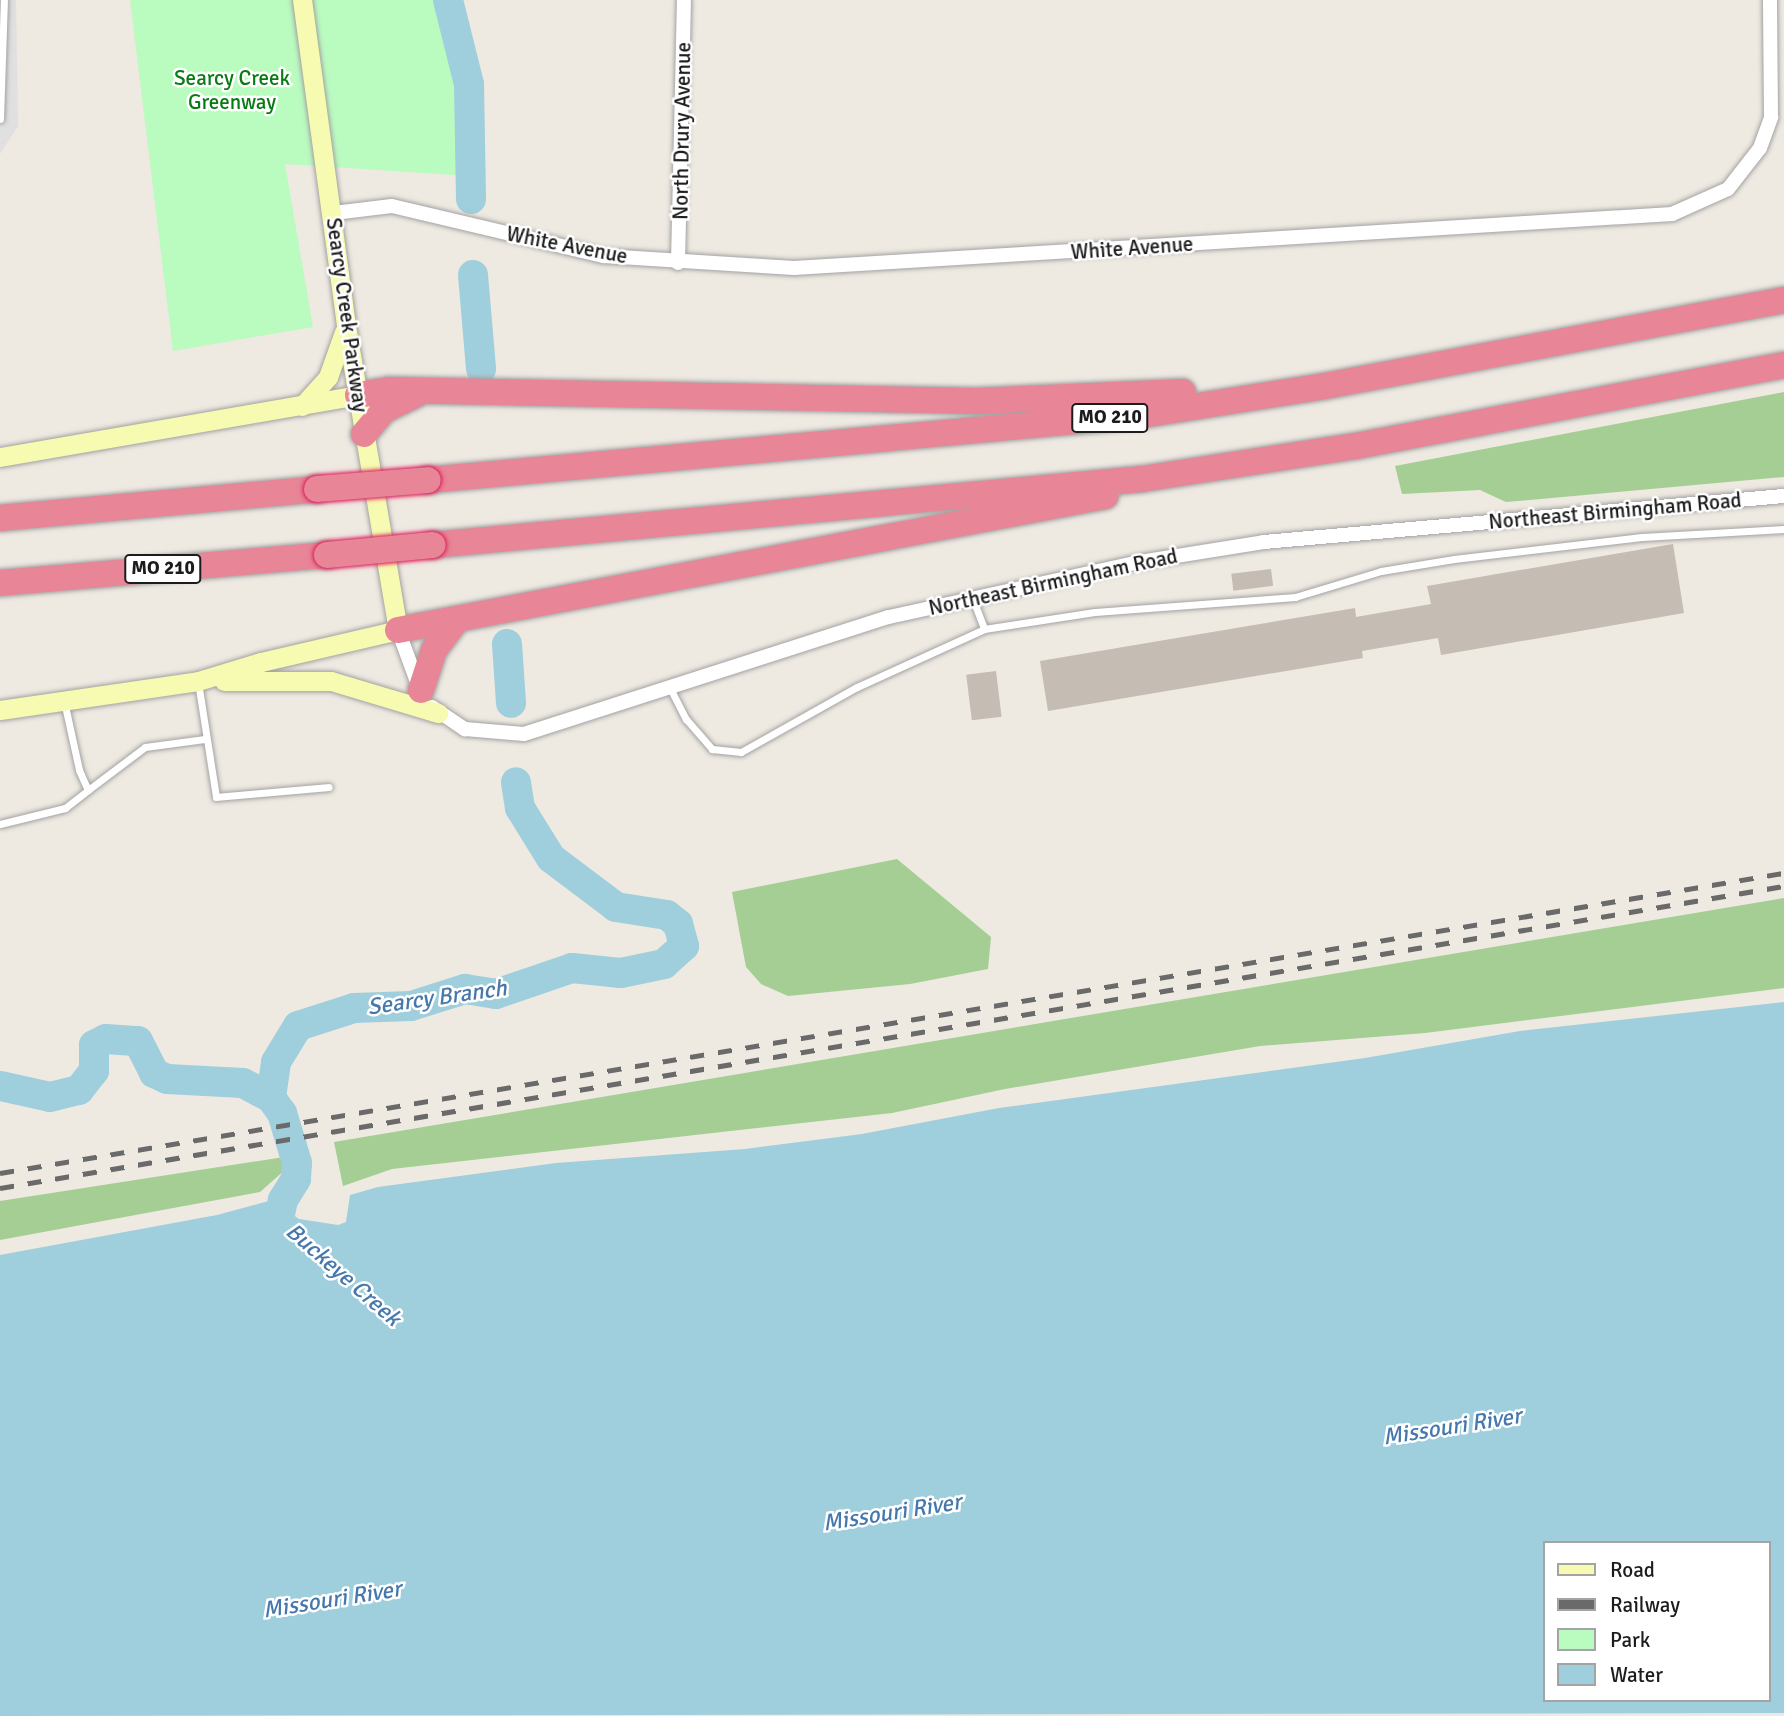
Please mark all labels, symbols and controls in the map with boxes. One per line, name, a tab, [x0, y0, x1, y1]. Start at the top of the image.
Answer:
street label: North Drury Avenue	[668, 42, 696, 220]
park label: Searcy Creek Greenway	[174, 65, 290, 115]
street label: Searcy Creek Parkway	[321, 216, 373, 414]
street label: White Avenue	[504, 221, 630, 269]
street label: White Avenue	[1070, 231, 1194, 265]
road number: MO 210	[1070, 402, 1150, 434]
street label: Northeast Birmingham Road	[1487, 487, 1743, 535]
street label: Northeast Birmingham Road	[926, 543, 1180, 621]
road number: MO 210	[123, 554, 203, 584]
water label: Searcy Branch	[366, 975, 508, 1021]
water label: Buckeye Creek	[280, 1218, 406, 1332]
water label: Missouri River	[1381, 1402, 1523, 1452]
water label: Missouri River	[821, 1488, 963, 1538]
legend	[1542, 1541, 1770, 1702]
text: Road	[1610, 1557, 1655, 1583]
water label: Missouri River	[261, 1575, 403, 1625]
text: Railway	[1610, 1592, 1680, 1618]
text: Park	[1610, 1627, 1650, 1653]
text: Water	[1610, 1662, 1663, 1688]

